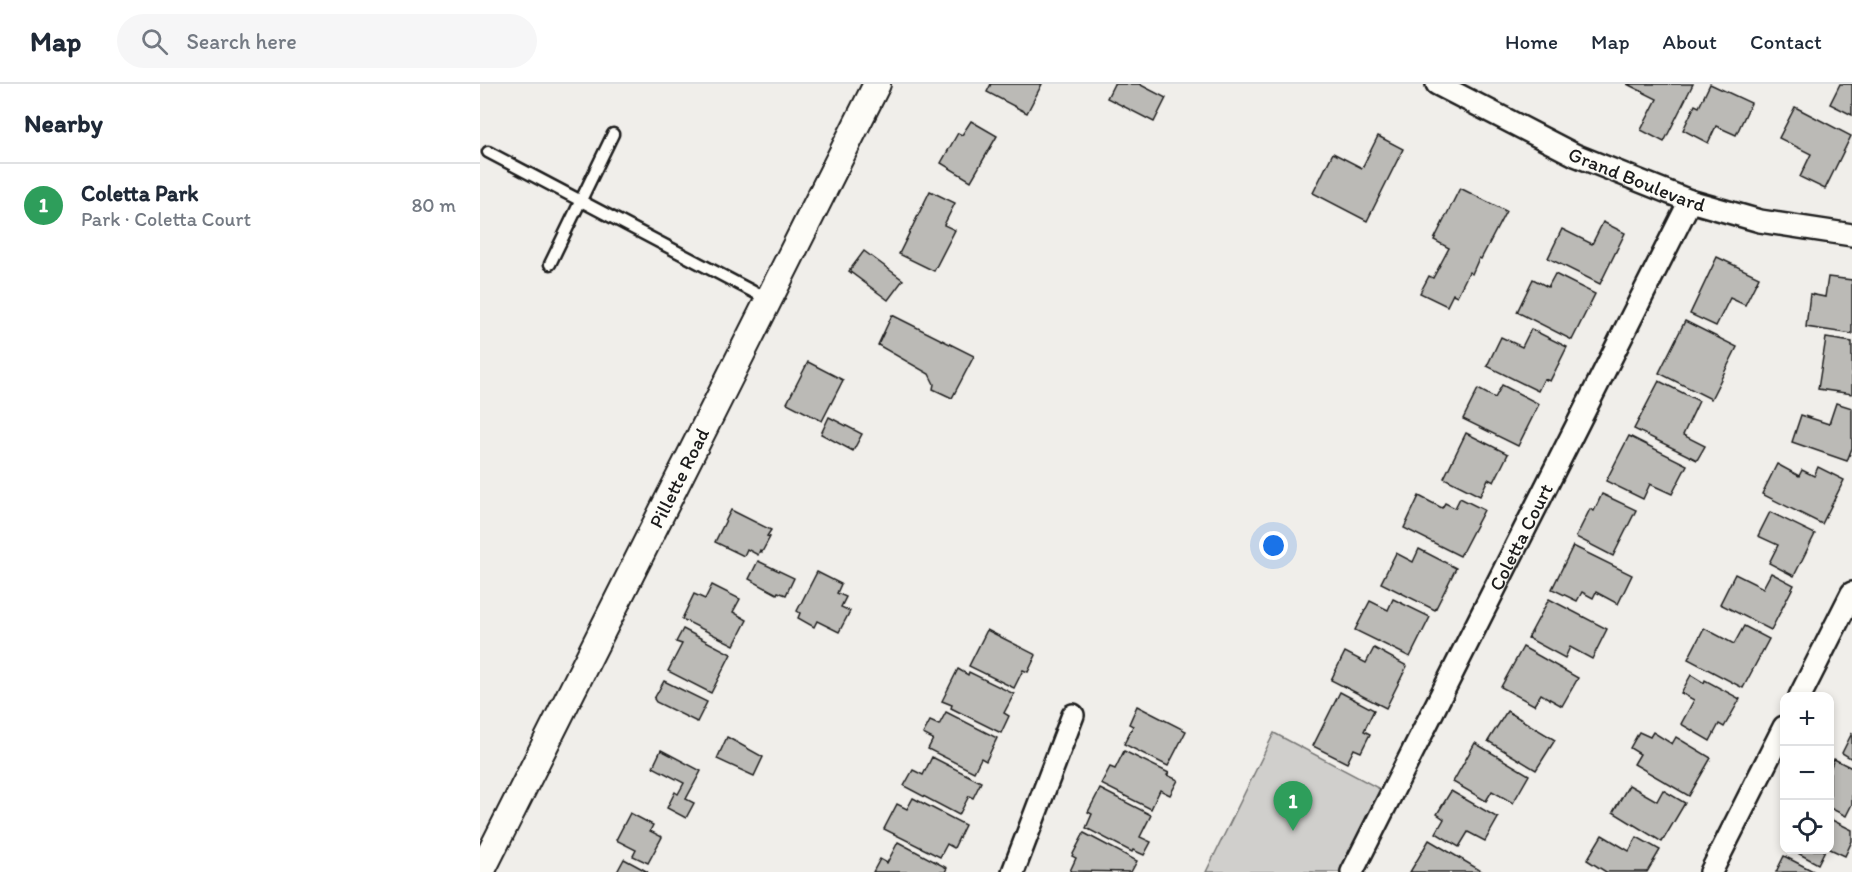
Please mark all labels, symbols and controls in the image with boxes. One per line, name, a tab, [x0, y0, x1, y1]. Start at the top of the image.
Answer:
search box	[117, 14, 537, 68]
text: Map	[30, 24, 81, 58]
icon: search	[138, 25, 171, 58]
text: Search here	[186, 28, 297, 55]
text: Home	[1505, 29, 1558, 54]
text: Map	[1591, 29, 1630, 54]
text: About	[1663, 29, 1717, 54]
text: Contact	[1750, 29, 1822, 54]
text: Nearby	[24, 107, 103, 139]
street label: Grand Boulevard	[1565, 142, 1708, 217]
text: Coletta Park	[81, 180, 198, 207]
text: 1	[39, 193, 48, 217]
text: 80 m	[411, 193, 456, 217]
text: Park · Coletta Court	[81, 207, 251, 231]
street label: Pillette Road	[644, 424, 714, 532]
street label: Coletta Court	[1484, 479, 1558, 595]
your location	[1259, 531, 1288, 560]
map controls	[1780, 692, 1834, 854]
button: +	[1780, 692, 1834, 746]
button: −	[1780, 746, 1834, 800]
pin: 1	[1274, 782, 1312, 831]
button: locate	[1780, 800, 1834, 854]

